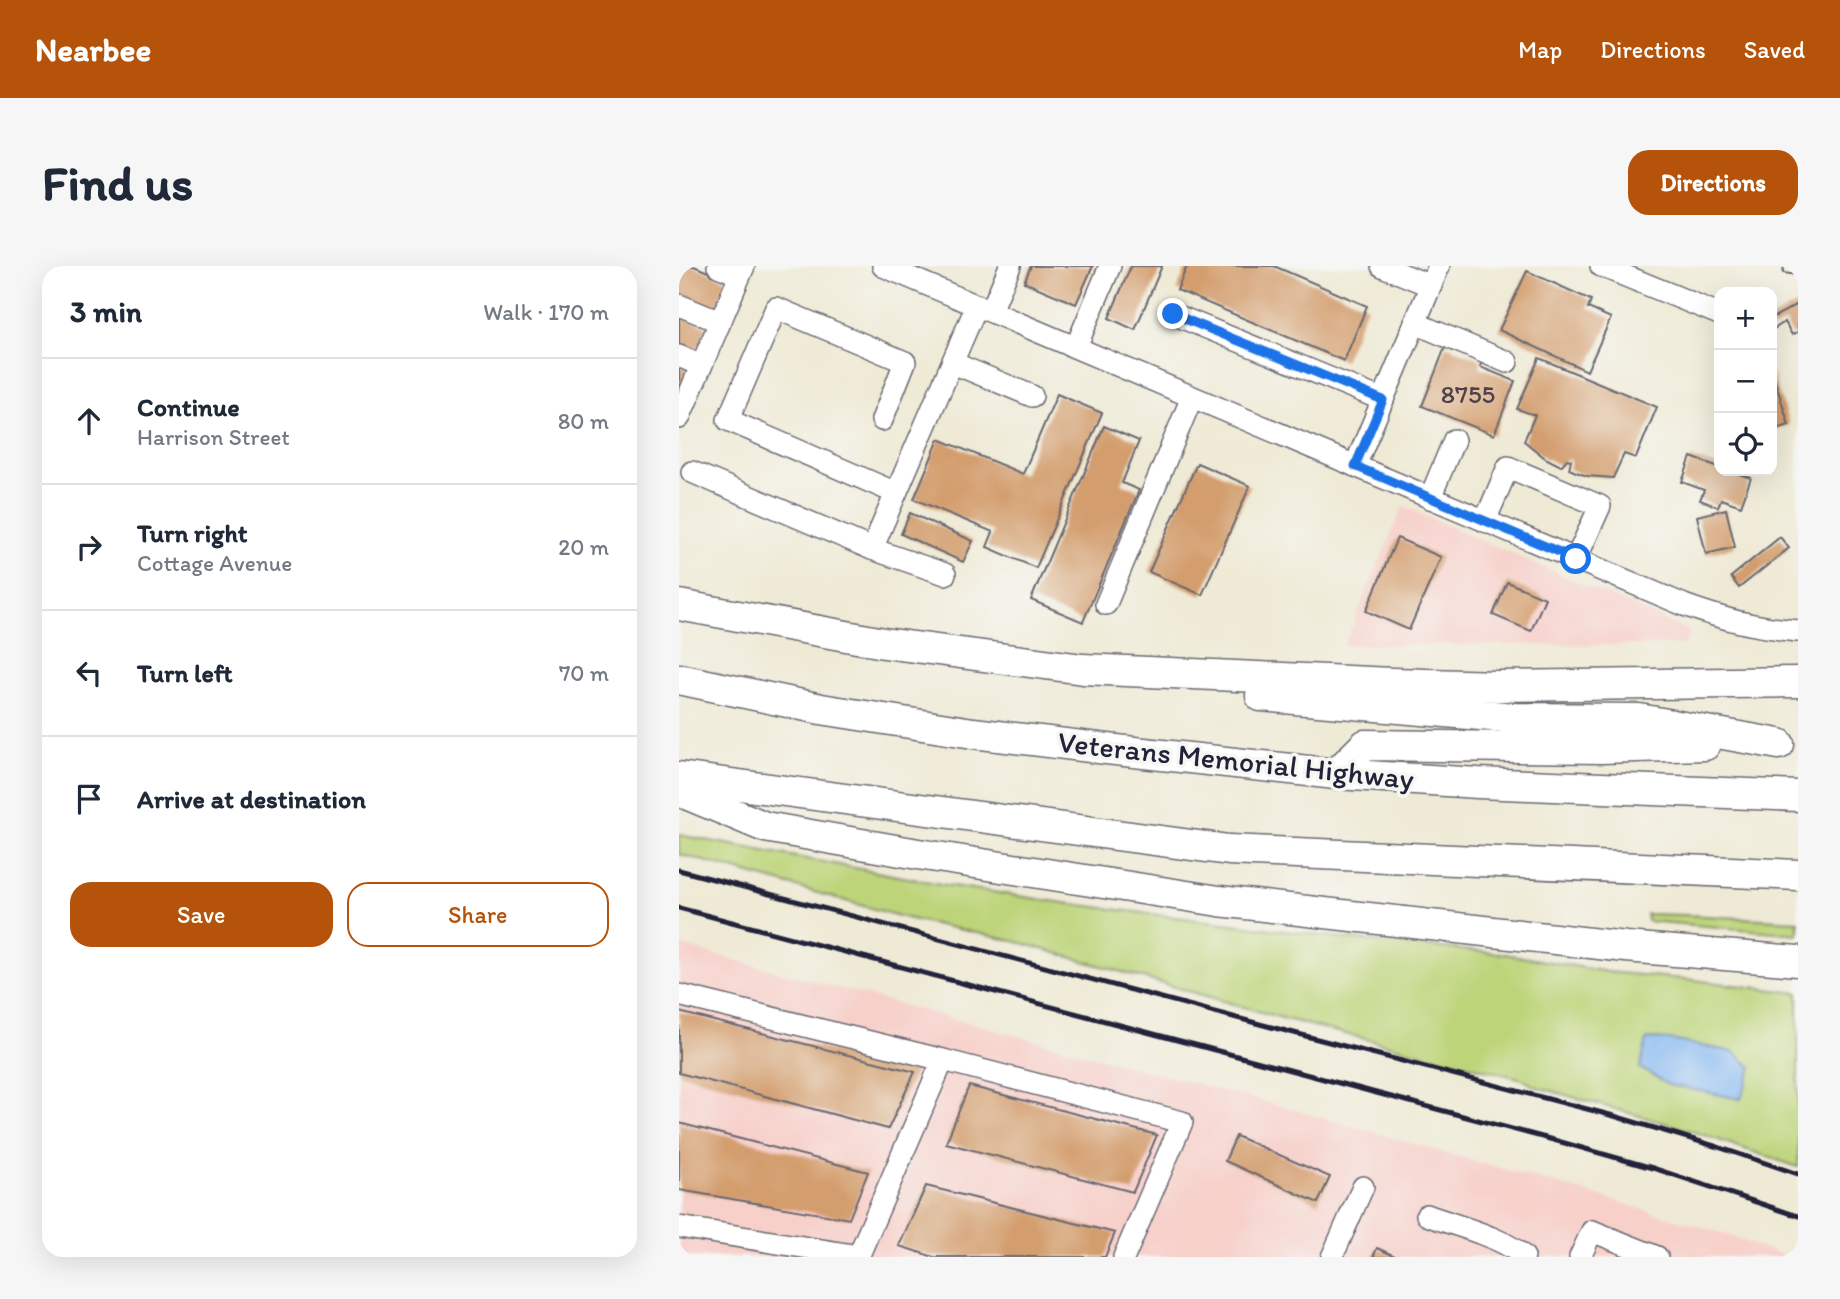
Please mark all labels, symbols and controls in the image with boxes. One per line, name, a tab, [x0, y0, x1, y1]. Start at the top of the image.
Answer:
text: Nearbee	[35, 30, 151, 69]
text: Map	[1518, 35, 1562, 64]
text: Directions	[1600, 35, 1706, 64]
text: Saved	[1744, 35, 1805, 64]
button: Directions	[1628, 150, 1798, 215]
text: Find us	[42, 153, 193, 212]
map controls	[1714, 287, 1777, 476]
button: +	[1714, 287, 1777, 350]
text: 3 min	[70, 293, 142, 330]
text: Walk · 170 m	[483, 298, 609, 326]
route end	[1157, 298, 1188, 329]
button: −	[1714, 350, 1777, 413]
house number: 8755	[1441, 378, 1495, 410]
text: Continue	[137, 391, 240, 423]
icon: ahead	[70, 402, 108, 440]
text: 80 m	[558, 407, 609, 435]
button: locate	[1714, 413, 1777, 476]
text: Harrison Street	[137, 423, 290, 451]
text: Turn right	[137, 517, 248, 549]
icon: right	[70, 528, 108, 566]
text: 20 m	[558, 533, 609, 561]
route start	[1560, 543, 1591, 574]
text: Cottage Avenue	[137, 549, 292, 577]
icon: left	[70, 654, 108, 692]
text: Turn left	[137, 657, 233, 689]
text: 70 m	[559, 659, 609, 687]
street label: Veterans Memorial Highway	[1056, 723, 1416, 797]
icon: arrive	[70, 780, 108, 818]
text: Arrive at destination	[137, 783, 366, 815]
button: Save	[70, 882, 333, 947]
button: Share	[347, 882, 609, 947]

